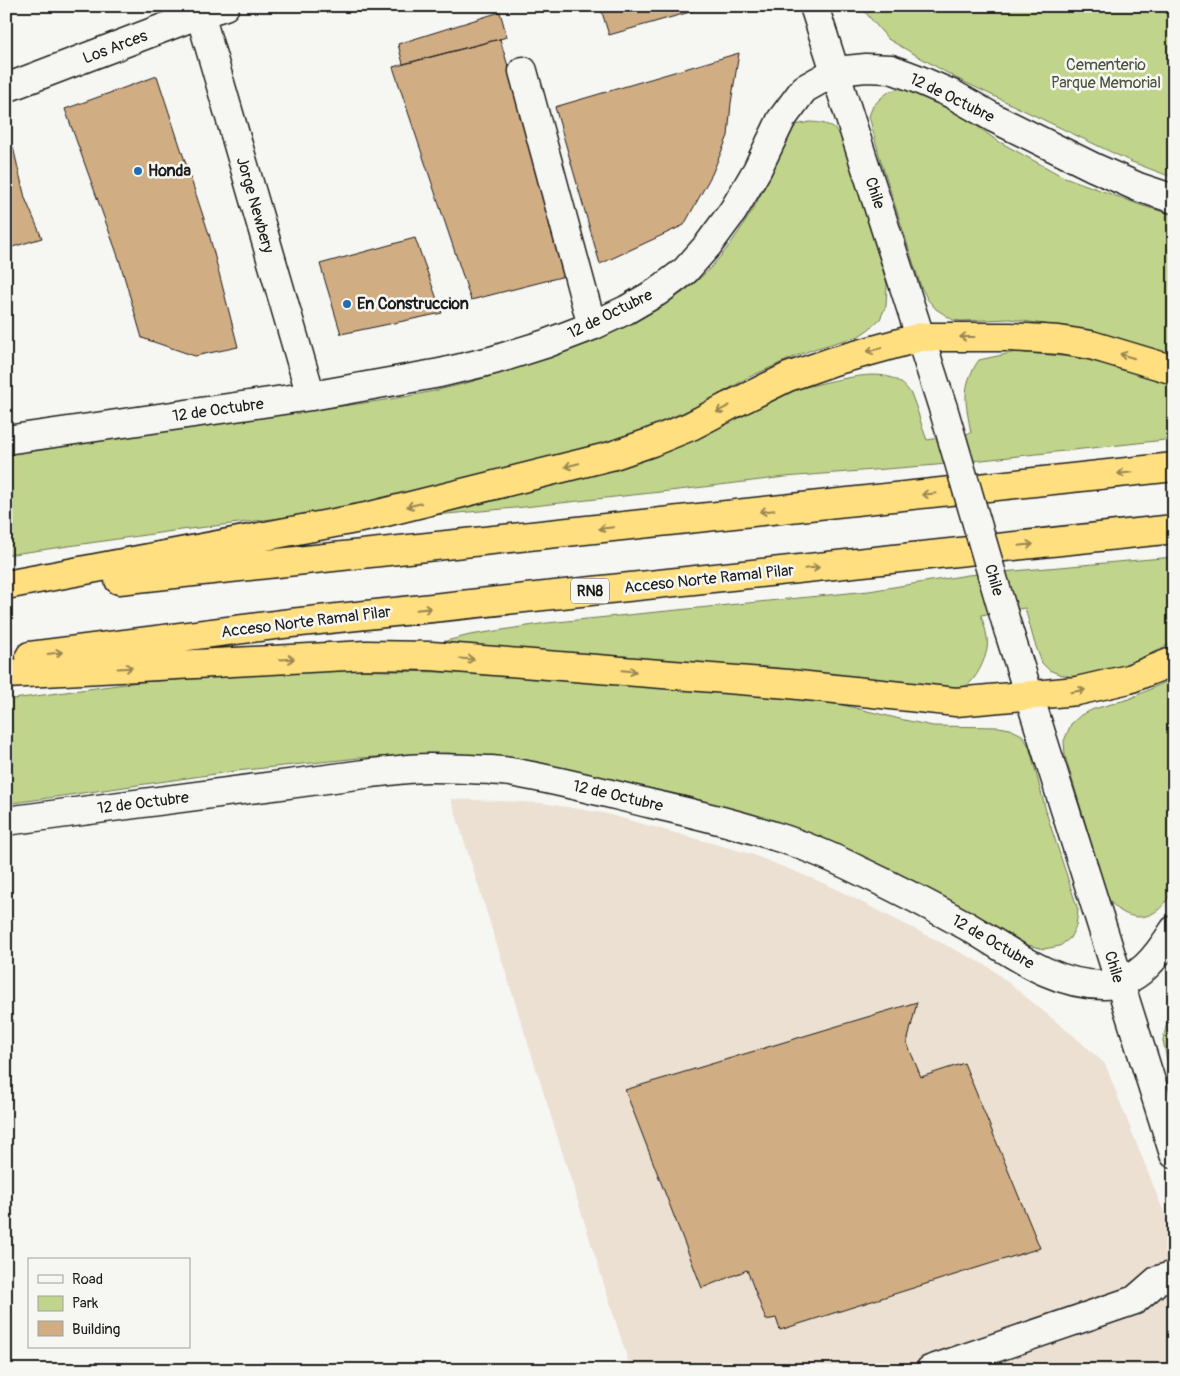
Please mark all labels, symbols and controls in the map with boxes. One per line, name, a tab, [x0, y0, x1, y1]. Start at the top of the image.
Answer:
street label: Los Arces	[80, 26, 150, 68]
park label: Cementerio Parque Memorial	[1051, 55, 1161, 93]
street label: 12 de Octubre	[906, 69, 998, 127]
street label: Jorge Newbery	[232, 155, 278, 256]
place label: Honda	[148, 161, 191, 181]
marker: Honda	[132, 165, 144, 177]
street label: Chile	[861, 175, 889, 211]
street label: 12 de Octubre	[564, 285, 656, 343]
place label: En Construccion	[357, 294, 469, 314]
marker: En Construccion	[341, 298, 353, 310]
one-way arrow	[959, 332, 975, 342]
one-way arrow	[867, 346, 883, 355]
one-way arrow	[1119, 351, 1135, 361]
street label: 12 de Octubre	[171, 394, 265, 426]
one-way arrow	[716, 404, 731, 414]
one-way arrow	[564, 461, 580, 471]
one-way arrow	[1118, 468, 1134, 478]
one-way arrow	[921, 489, 937, 499]
one-way arrow	[407, 501, 423, 510]
one-way arrow	[760, 506, 776, 516]
one-way arrow	[598, 523, 614, 533]
one-way arrow	[1018, 540, 1034, 550]
street label: Acceso Norte Ramal Pilar	[623, 560, 795, 598]
street label: Chile	[980, 562, 1008, 598]
one-way arrow	[804, 563, 820, 573]
road number: RN8	[571, 578, 609, 604]
street label: Acceso Norte Ramal Pilar	[220, 602, 392, 642]
one-way arrow	[416, 604, 432, 614]
one-way arrow	[46, 648, 62, 658]
one-way arrow	[459, 654, 475, 663]
one-way arrow	[279, 655, 295, 664]
one-way arrow	[117, 663, 133, 672]
one-way arrow	[621, 667, 637, 676]
one-way arrow	[1069, 685, 1085, 695]
street label: 12 de Octubre	[571, 776, 665, 816]
street label: 12 de Octubre	[96, 787, 190, 819]
street label: 12 de Octubre	[948, 910, 1038, 974]
street label: Chile	[1100, 949, 1128, 985]
legend	[28, 1258, 190, 1348]
text: Road	[72, 1270, 103, 1289]
text: Park	[72, 1294, 99, 1313]
text: Building	[72, 1320, 120, 1339]

